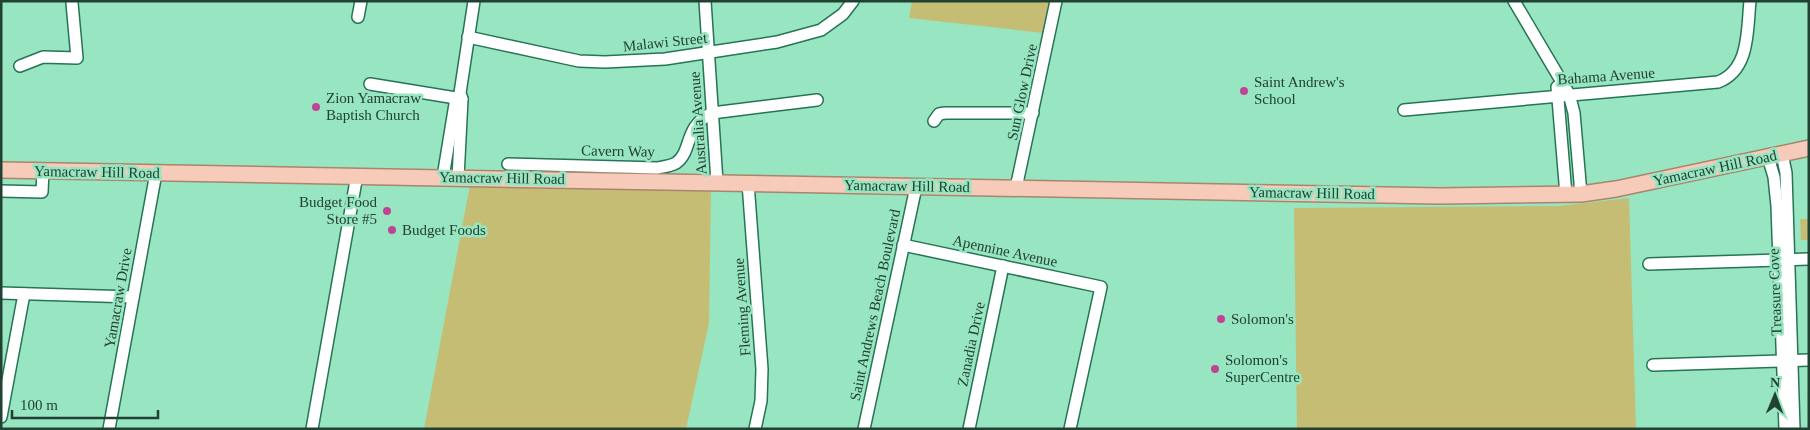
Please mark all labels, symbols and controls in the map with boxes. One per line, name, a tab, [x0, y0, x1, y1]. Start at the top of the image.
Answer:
street label: Malawi Street	[622, 30, 709, 54]
street label: Sun Glow Drive	[1004, 42, 1040, 142]
street label: Bahama Avenue	[1557, 65, 1656, 87]
street label: Australia Avenue	[686, 71, 710, 175]
place label: Saint Andrew's School	[1254, 74, 1345, 107]
marker: Saint Andrew's School	[1238, 85, 1250, 97]
place label: Zion Yamacraw Baptish Church	[326, 90, 421, 123]
marker: Zion Yamacraw Baptish Church	[310, 101, 322, 113]
street label: Cavern Way	[581, 142, 656, 160]
street label: Yamacraw Hill Road	[1652, 147, 1779, 189]
street label: Yamacraw Hill Road	[34, 163, 161, 181]
street label: Yamacraw Hill Road	[439, 169, 566, 187]
street label: Yamacraw Hill Road	[844, 177, 971, 195]
street label: Yamacraw Hill Road	[1249, 184, 1376, 202]
place label: Budget Food Store #5	[299, 194, 377, 227]
marker: Budget Food Store #5	[381, 205, 393, 217]
street label: Saint Andrews Beach Boulevard	[847, 207, 903, 402]
place label: Budget Foods	[402, 222, 486, 238]
marker: Budget Foods	[386, 224, 398, 236]
street label: Apennine Avenue	[951, 232, 1059, 270]
street label: Yamacraw Drive	[101, 246, 135, 349]
street label: Treasure Cove	[1765, 248, 1785, 336]
street label: Fleming Avenue	[731, 257, 753, 357]
street label: Zanadia Drive	[954, 300, 988, 388]
place label: Solomon's	[1231, 311, 1294, 327]
marker: Solomon's	[1215, 313, 1227, 325]
place label: Solomon's SuperCentre	[1225, 352, 1300, 385]
marker: Solomon's SuperCentre	[1209, 363, 1221, 375]
north arrow	[1750, 370, 1800, 420]
text: N	[1770, 375, 1780, 390]
scale bar	[12, 388, 159, 420]
text: 100 m	[20, 397, 58, 413]

